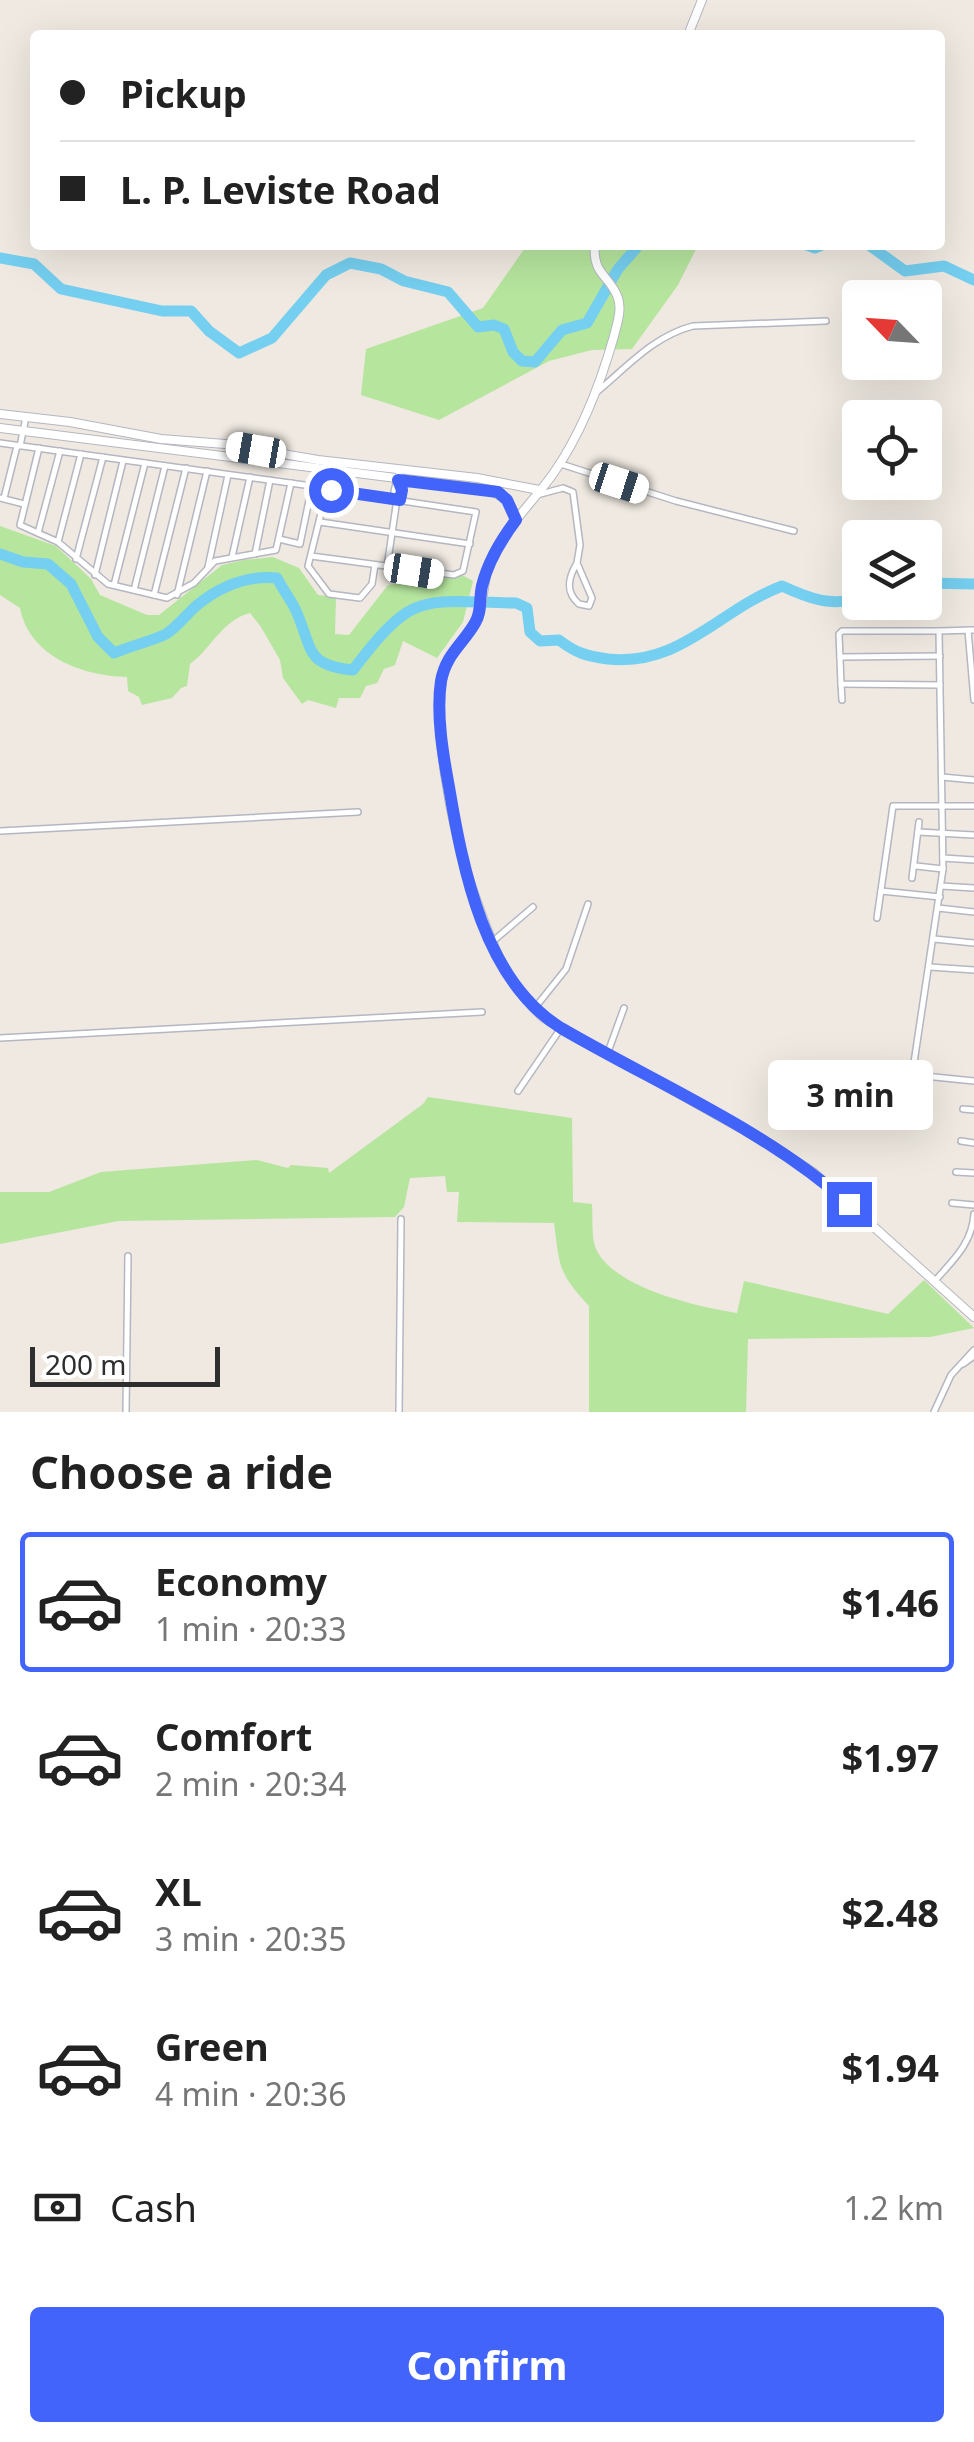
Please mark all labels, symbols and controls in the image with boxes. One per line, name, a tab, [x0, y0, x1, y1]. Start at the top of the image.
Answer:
text: Pickup	[120, 67, 247, 119]
text: L. P. Leviste Road	[120, 163, 441, 215]
north arrow	[842, 280, 942, 380]
map controls	[842, 280, 942, 620]
button: locate	[842, 400, 942, 500]
car	[224, 430, 288, 470]
car	[586, 459, 652, 507]
route start	[309, 468, 354, 513]
button: layers	[842, 520, 942, 620]
car	[382, 551, 446, 591]
callout: 3 min	[766, 1059, 932, 1129]
text: 3 min	[806, 1073, 895, 1116]
route end	[827, 1182, 872, 1227]
scale bar	[30, 1342, 220, 1386]
text: 200 m	[45, 1345, 127, 1383]
text: Choose a ride	[30, 1441, 333, 1502]
text: Economy	[155, 1555, 327, 1607]
icon: car	[35, 1557, 125, 1647]
text: $1.46	[841, 1576, 939, 1628]
text: 1 min · 20:33	[155, 1607, 347, 1650]
text: Comfort	[155, 1710, 312, 1762]
icon: car	[35, 1712, 125, 1802]
text: $1.97	[841, 1731, 939, 1783]
text: 2 min · 20:34	[155, 1762, 347, 1805]
text: XL	[155, 1865, 202, 1917]
icon: car	[35, 1867, 125, 1957]
text: $2.48	[841, 1886, 939, 1938]
text: 3 min · 20:35	[155, 1917, 347, 1960]
text: Green	[155, 2020, 269, 2072]
icon: car	[35, 2022, 125, 2112]
text: $1.94	[841, 2041, 939, 2093]
text: 4 min · 20:36	[155, 2072, 347, 2115]
icon: cash	[30, 2180, 85, 2235]
text: Cash	[110, 2181, 197, 2233]
text: 1.2 km	[843, 2186, 944, 2229]
button: Confirm	[30, 2307, 944, 2422]

